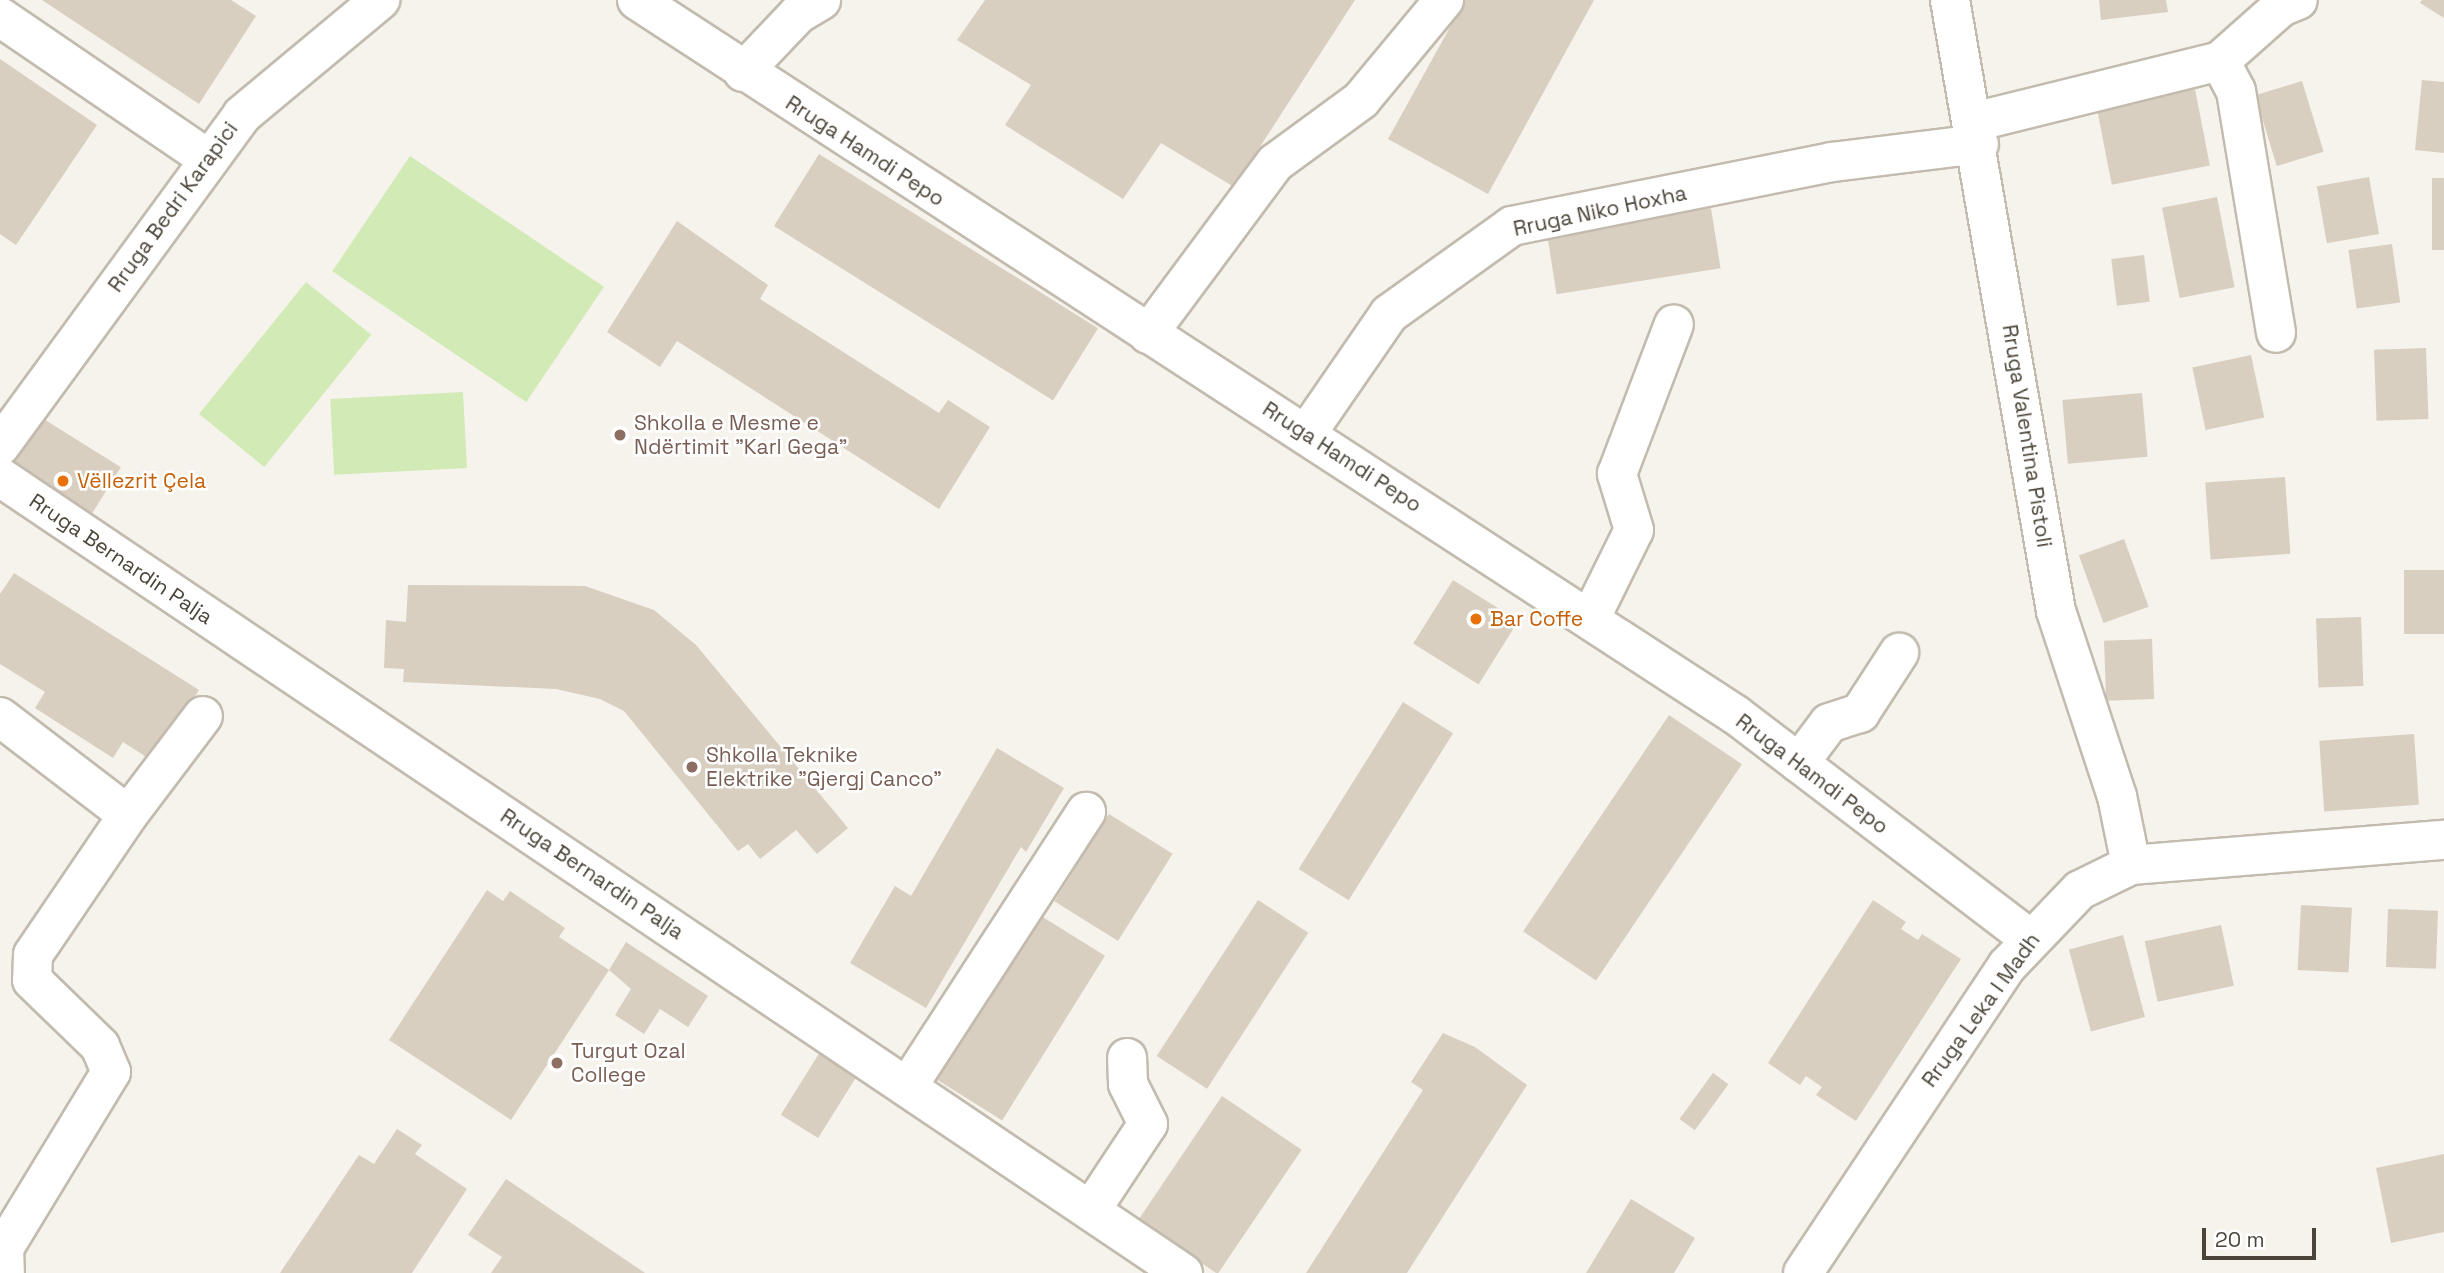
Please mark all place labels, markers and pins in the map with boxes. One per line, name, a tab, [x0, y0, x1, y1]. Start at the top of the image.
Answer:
place label: Shkolla e Mesme e Ndërtimit "Karl Gega"	[634, 410, 847, 460]
marker: Shkolla e Mesme e Ndërtimit "Karl Gega"	[612, 427, 628, 443]
place label: Vëllezrit Çela	[77, 468, 206, 494]
marker: Vëllezrit Çela	[55, 473, 71, 489]
place label: Bar Coffe	[1490, 606, 1583, 632]
marker: Bar Coffe	[1468, 611, 1484, 627]
place label: Shkolla Teknike Elektrike "Gjergj Canco"	[706, 742, 942, 792]
marker: Shkolla Teknike Elektrike "Gjergj Canco"	[684, 759, 700, 775]
place label: Turgut Ozal College	[571, 1038, 686, 1088]
marker: Turgut Ozal College	[549, 1055, 565, 1071]

